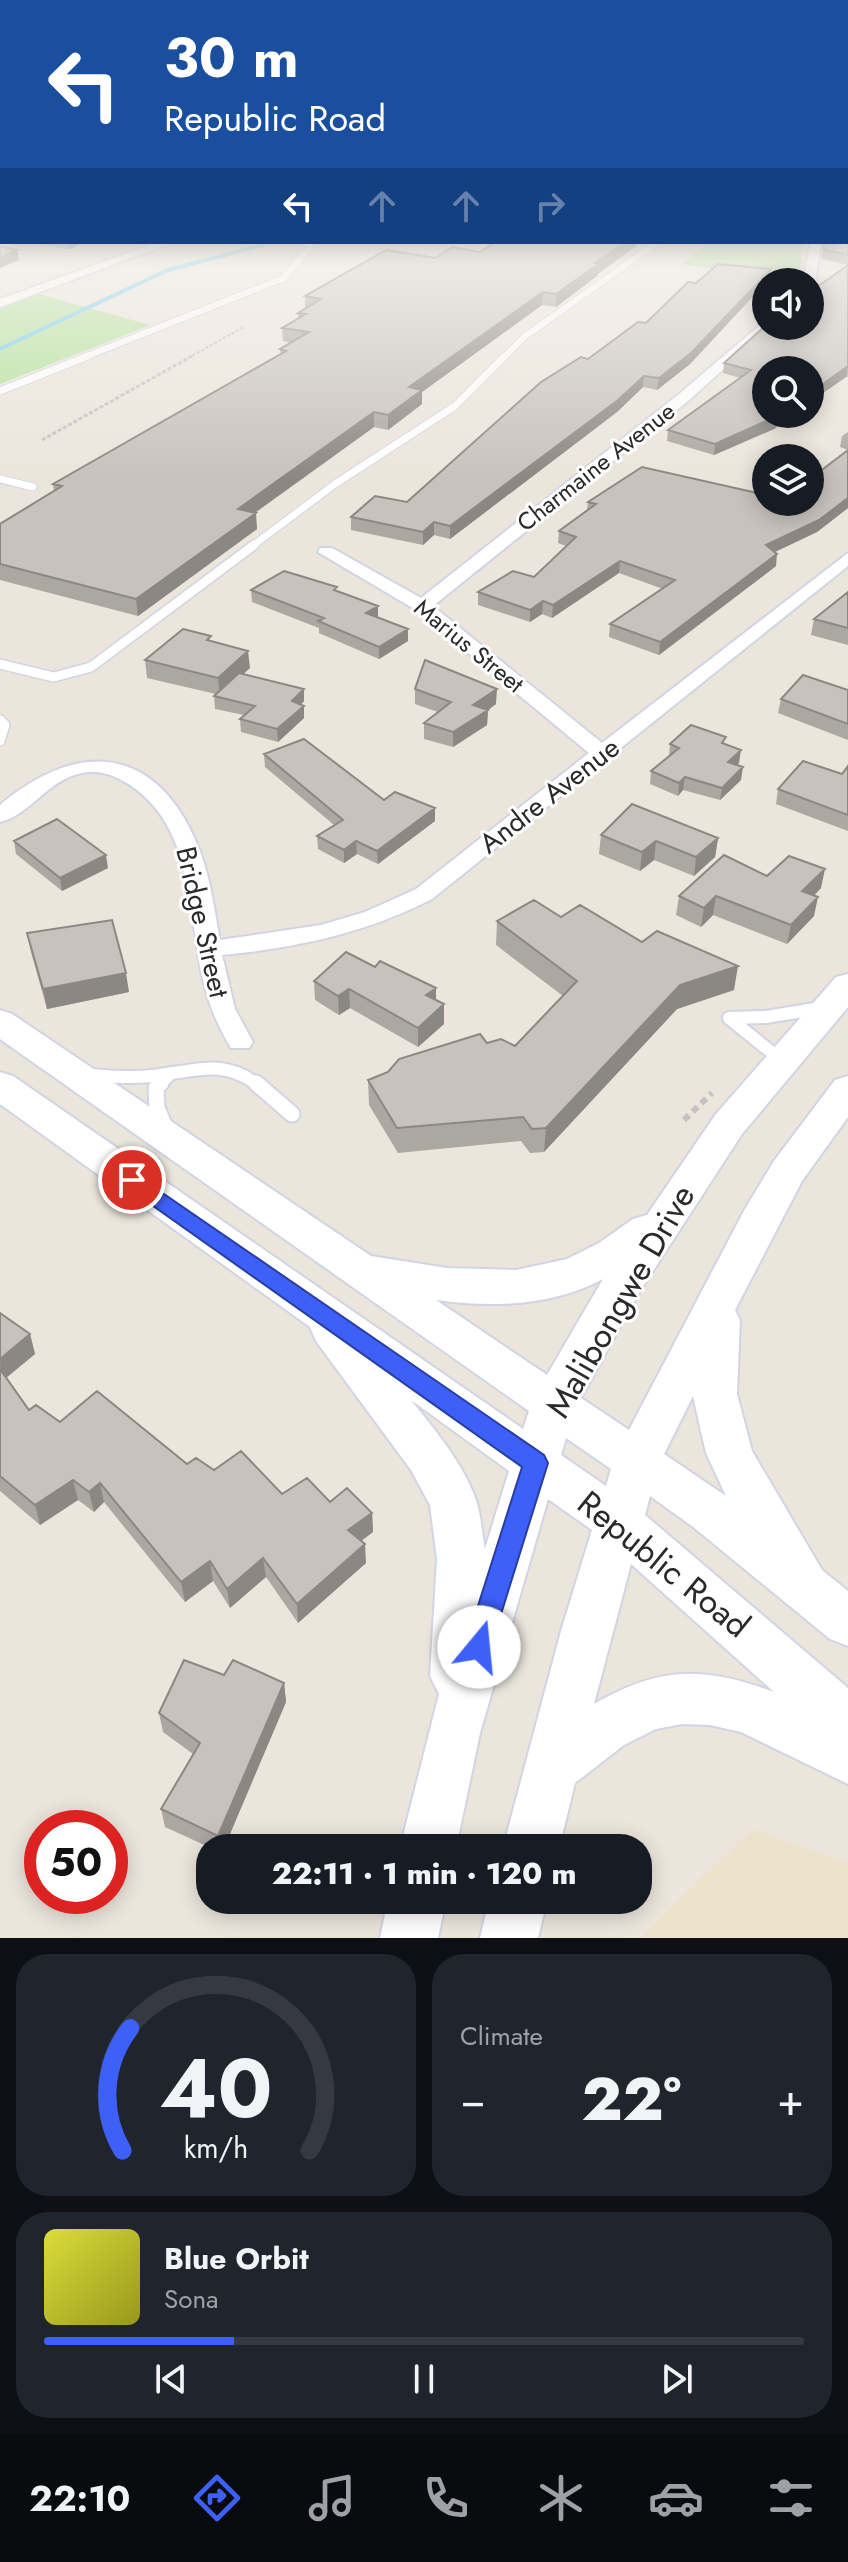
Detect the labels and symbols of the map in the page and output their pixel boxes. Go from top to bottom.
street label: Charmaine Avenue [509,394,682,540]
street label: Marius Street [407,590,532,701]
street label: Andre Avenue [470,727,628,863]
street label: Bridge Street [165,842,240,1002]
pin [98,1146,166,1214]
street label: Malibongwe Drive [534,1176,707,1427]
street label: Republic Road [567,1479,761,1649]
position arrow [437,1605,521,1689]
speed limit sign: 50 [24,1810,128,1914]

